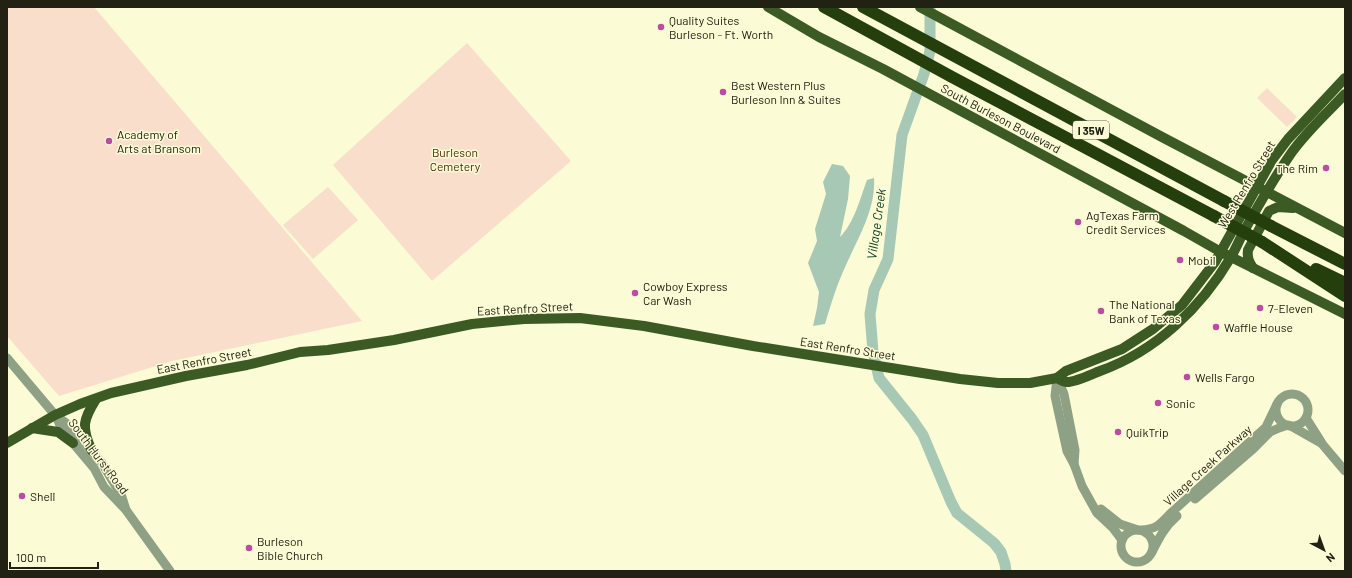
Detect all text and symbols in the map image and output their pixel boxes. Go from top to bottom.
place label: Quality Suites Burleson - Ft. Worth [669,13,773,41]
marker: Quality Suites Burleson - Ft. Worth [656,22,666,32]
place label: Best Western Plus Burleson Inn & Suites [731,78,841,106]
street label: South Burleson Boulevard [939,80,1063,156]
marker: Best Western Plus Burleson Inn & Suites [718,87,728,97]
road number: I 35W [1073,121,1109,139]
place label: Academy of Arts at Bransom [117,127,201,155]
marker: Academy of Arts at Bransom [104,136,114,146]
street label: West Renfro Street [1214,138,1278,230]
park label: Burleson Cemetery [430,145,481,173]
place label: The Rim [1276,161,1318,175]
marker: The Rim [1321,163,1331,173]
water label: Village Creek [863,187,889,260]
place label: AgTexas Farm Credit Services [1086,208,1166,236]
marker: AgTexas Farm Credit Services [1073,217,1083,227]
place label: Mobil [1188,253,1216,267]
marker: Mobil [1175,255,1185,265]
place label: Cowboy Express Car Wash [643,279,728,307]
marker: Cowboy Express Car Wash [630,288,640,298]
place label: The National Bank of Texas [1109,297,1181,325]
street label: East Renfro Street [477,298,573,318]
place label: 7-Eleven [1268,301,1313,315]
marker: 7-Eleven [1255,303,1265,313]
marker: The National Bank of Texas [1096,306,1106,316]
place label: Waffle House [1224,320,1293,334]
marker: Waffle House [1211,322,1221,332]
street label: East Renfro Street [799,334,897,362]
street label: East Renfro Street [155,344,253,376]
place label: Wells Fargo [1195,370,1255,384]
marker: Wells Fargo [1182,372,1192,382]
place label: Sonic [1166,396,1195,410]
marker: Sonic [1153,398,1163,408]
street label: South Hurst Road [66,415,132,497]
street label: Village Creek Parkway [1160,422,1254,508]
place label: QuikTrip [1126,425,1169,439]
marker: QuikTrip [1113,427,1123,437]
place label: Shell [30,489,55,503]
marker: Shell [17,491,27,501]
north arrow [1304,530,1344,570]
place label: Burleson Bible Church [257,534,323,562]
marker: Burleson Bible Church [244,543,254,553]
scale bar [10,544,98,570]
text: 100 m [16,550,46,564]
text: N [1324,551,1338,565]

